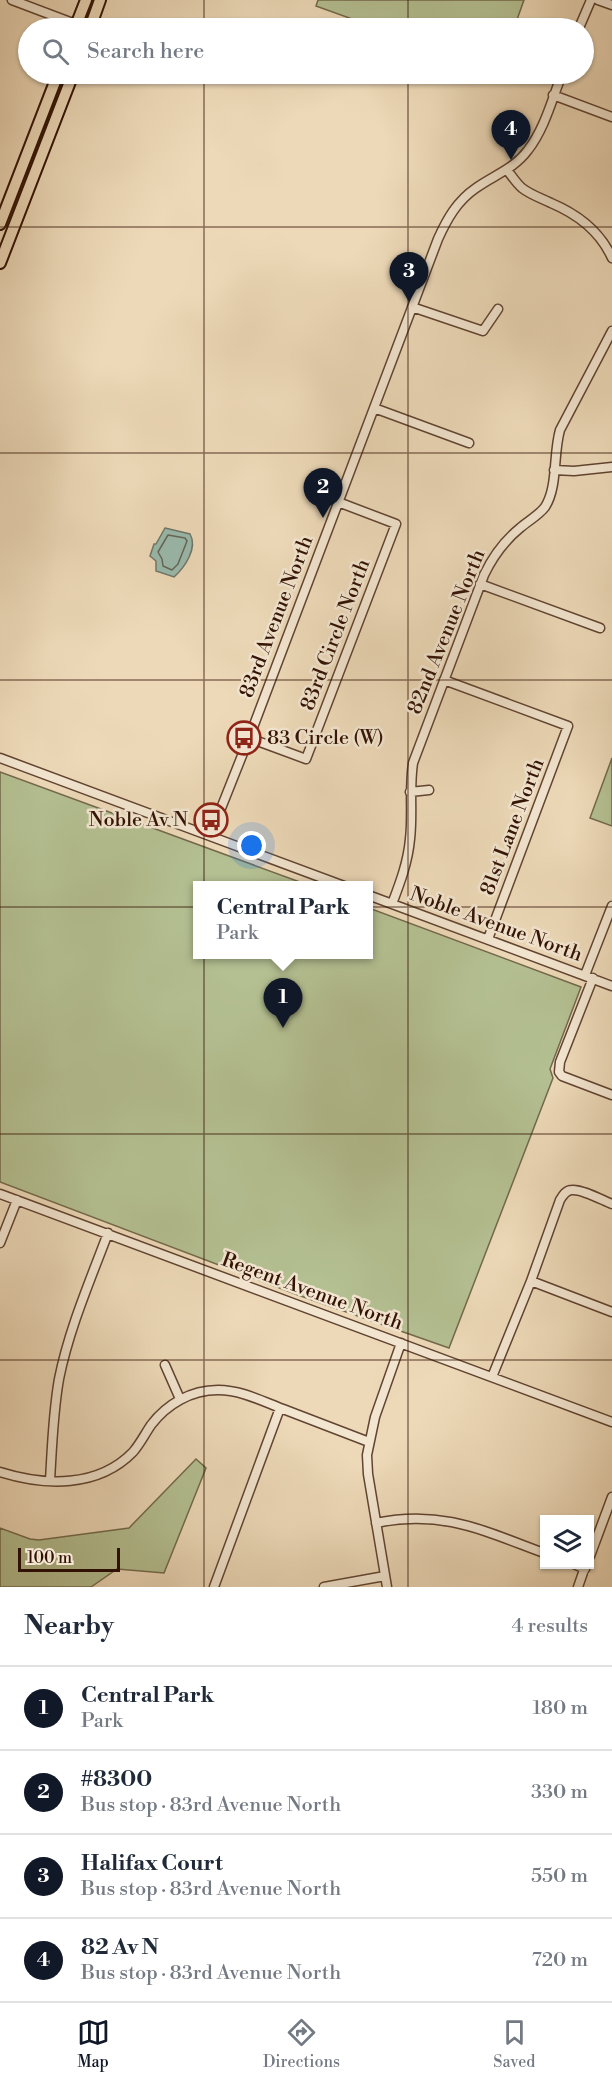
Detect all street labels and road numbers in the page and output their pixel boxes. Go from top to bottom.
street label: 83rd Avenue North [235,532,319,702]
street label: 82nd Avenue North [403,546,491,718]
street label: 83rd Circle North [296,556,376,714]
street label: 81st Lane North [475,755,551,899]
street label: Noble Avenue North [406,882,586,968]
street label: Regent Avenue North [218,1248,406,1337]

